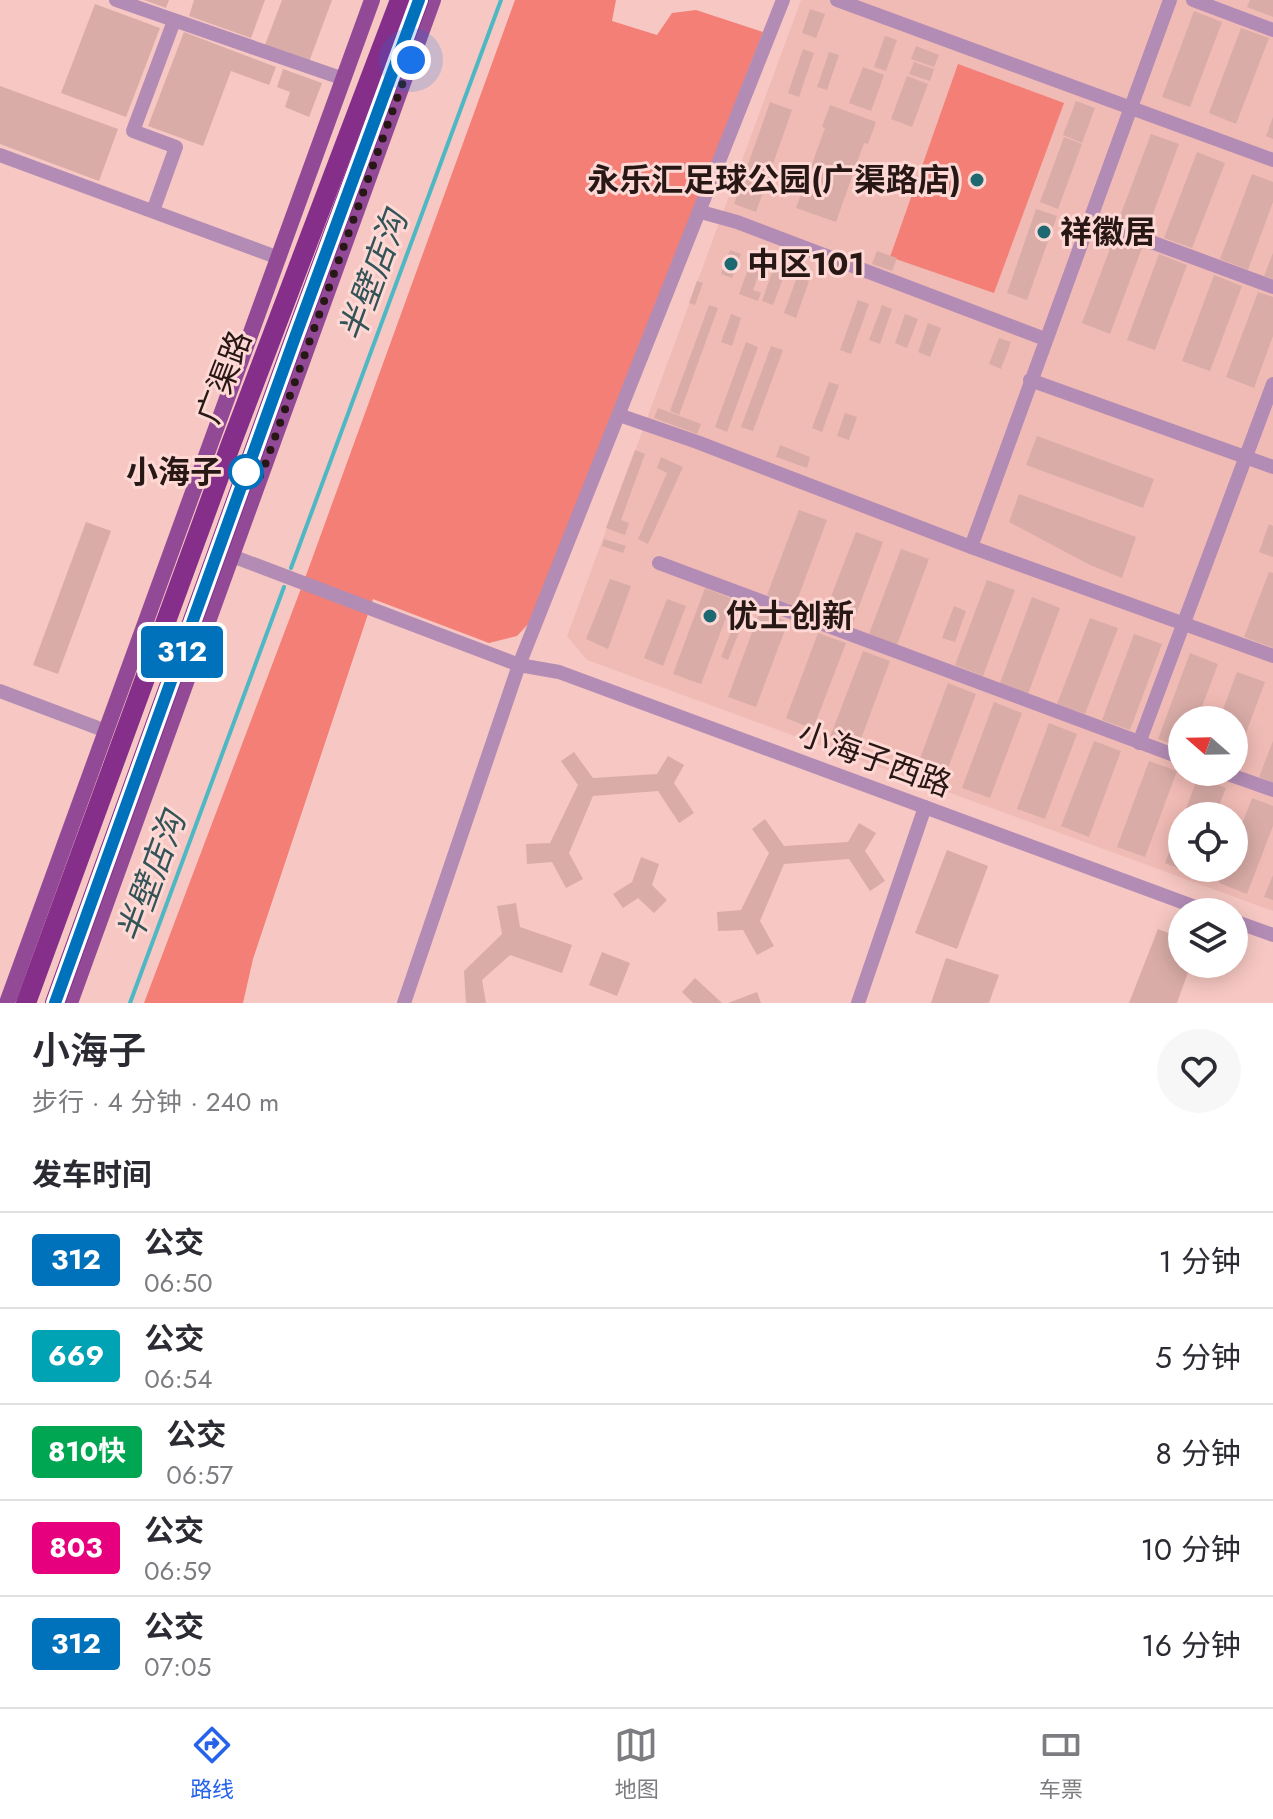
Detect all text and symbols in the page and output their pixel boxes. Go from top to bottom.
your location [391,40,431,80]
place label: 永乐汇足球公园(广渠路店) [587,157,961,203]
marker: 永乐汇足球公园(广渠路店) [968,171,986,189]
water label: 半壁店沟 [327,200,421,348]
place label: 祥徽居 [1060,209,1156,255]
marker: 祥徽居 [1035,223,1053,241]
place label: 中区101 [747,241,865,287]
marker: 中区101 [722,255,740,273]
street label: 广渠路 [185,324,263,430]
place label: 小海子 [126,449,222,495]
marker: 小海子 [229,455,263,489]
place label: 优士创新 [726,593,854,639]
marker: 优士创新 [701,607,719,625]
line badge: 312 [136,626,228,678]
text: 312 [157,631,207,672]
north arrow [1168,706,1248,786]
map controls [1168,706,1248,978]
street label: 小海子西路 [792,710,958,808]
water label: 半壁店沟 [105,801,199,949]
button: locate [1168,802,1248,882]
button: layers [1168,898,1248,978]
text: 小海子 [32,1023,146,1078]
button: heart [1157,1029,1241,1113]
text: 步行 · 4 分钟 · 240 m [32,1083,279,1121]
text: 发车时间 [32,1153,152,1196]
text: 公交 [144,1221,204,1264]
text: 312 [51,1239,101,1280]
text: 1 分钟 [1159,1240,1241,1283]
text: 06:50 [144,1264,213,1302]
text: 公交 [144,1317,204,1360]
text: 669 [48,1335,104,1376]
text: 5 分钟 [1155,1336,1241,1379]
text: 06:54 [144,1360,212,1398]
text: 公交 [166,1413,226,1456]
text: 810快 [48,1431,126,1472]
text: 8 分钟 [1156,1432,1241,1475]
text: 06:57 [166,1456,233,1494]
text: 公交 [144,1509,204,1552]
text: 803 [49,1527,103,1568]
text: 10 分钟 [1141,1528,1241,1571]
text: 06:59 [144,1552,212,1590]
text: 公交 [144,1605,204,1648]
text: 312 [51,1623,101,1664]
text: 16 分钟 [1141,1624,1241,1667]
text: 07:05 [144,1648,211,1686]
tab: 路线 [190,1723,234,1805]
tab: 地图 [614,1723,659,1805]
tab: 车票 [1039,1723,1083,1805]

